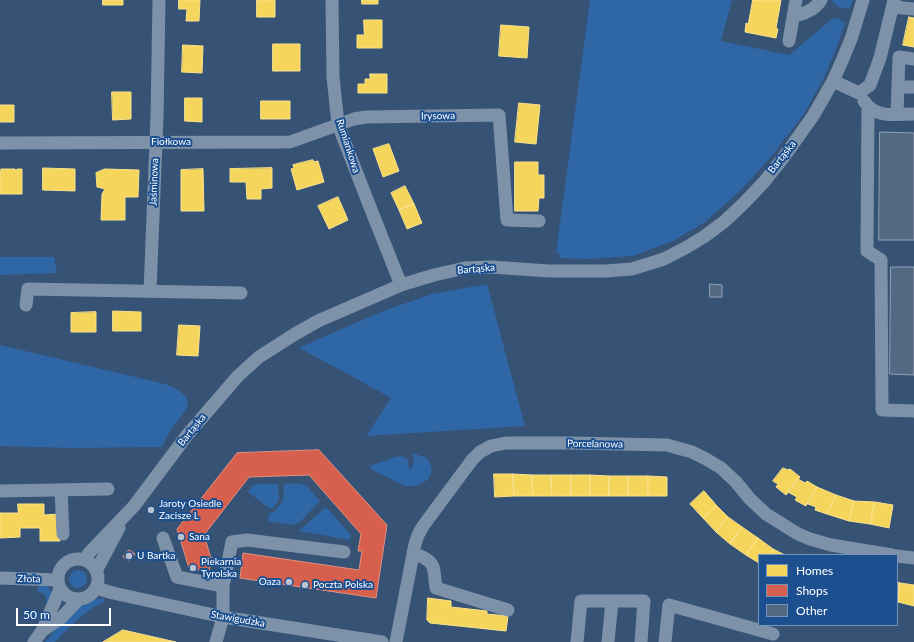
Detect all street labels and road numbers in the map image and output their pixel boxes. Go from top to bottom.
street label: Irysowa [421,110,455,122]
street label: Rumiankowa [334,118,362,174]
street label: Fiołkowa [151,136,191,148]
street label: Bartąska [766,138,798,176]
street label: Jaśminowa [147,158,161,206]
street label: Bartąska [457,261,495,277]
street label: Bartąska [175,411,209,449]
street label: Porcelanowa [567,438,623,450]
street label: Złota [17,573,41,585]
street label: Stawigudzka [210,608,266,630]

